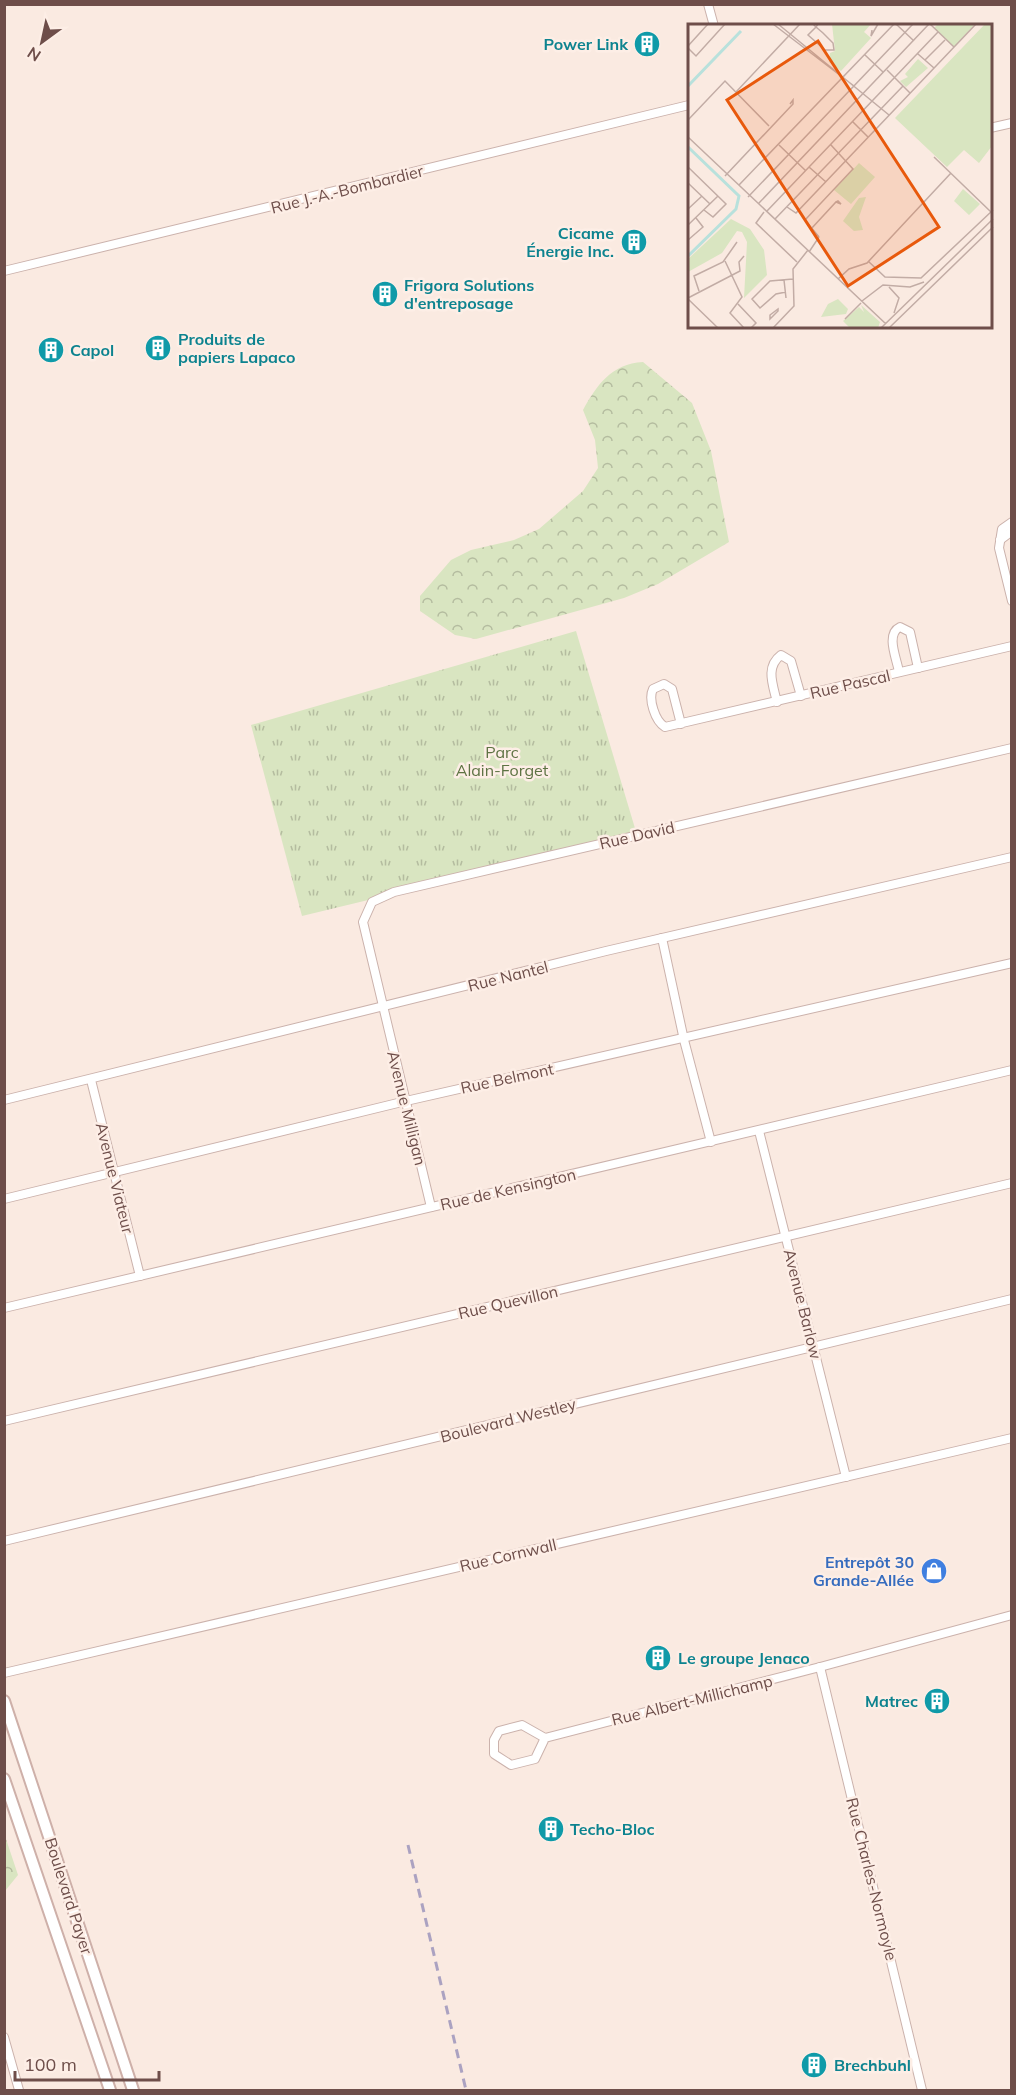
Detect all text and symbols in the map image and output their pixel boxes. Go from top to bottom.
north arrow [12,12,72,72]
inset map [688,24,992,328]
building icon: Power Link [632,29,662,59]
place label: Power Link [543,34,629,54]
text: N [23,43,44,66]
street label: Rue J.-A.-Bombardier [269,160,426,218]
place label: Cicame Énergie Inc. [526,223,614,261]
building icon: Cicame Énergie Inc. [619,227,649,257]
place label: Frigora Solutions d'entreposage [404,275,534,313]
building icon: Frigora Solutions d'entreposage [370,279,400,309]
place label: Produits de papiers Lapaco [178,329,295,367]
building icon: Produits de papiers Lapaco [143,333,173,363]
building icon: Capol [36,335,66,365]
place label: Capol [70,340,114,360]
street label: Rue Pascal [808,665,892,703]
park label: Parc Alain-Forget [456,742,549,780]
street label: Rue David [597,817,677,853]
street label: Rue Nantel [466,956,550,996]
street label: Avenue Milligan [383,1049,431,1167]
street label: Rue Belmont [459,1058,556,1098]
street label: Avenue Viateur [92,1120,139,1236]
street label: Rue de Kensington [438,1164,578,1214]
street label: Avenue Barlow [780,1247,826,1361]
street label: Rue Quevillon [456,1281,560,1323]
street label: Boulevard Westley [438,1393,578,1447]
street label: Rue Cornwall [458,1534,558,1576]
place label: Entrepôt 30 Grande-Allée [813,1552,914,1590]
shop icon: Entrepôt 30 Grande-Allée [919,1556,949,1586]
building icon: Le groupe Jenaco [643,1643,673,1673]
place label: Le groupe Jenaco [678,1648,810,1668]
street label: Rue Albert-Millichamp [609,1670,775,1730]
building icon: Matrec [922,1686,952,1716]
place label: Matrec [865,1691,918,1711]
street label: Rue Charles-Normoyle [842,1795,902,1963]
building icon: Techo-Bloc [536,1814,566,1844]
place label: Techo-Bloc [570,1819,655,1839]
street label: Boulevard Payer [41,1835,97,1957]
scale bar [15,2044,159,2082]
building icon: Brechbuhl [799,2050,829,2080]
text: 100 m [24,2053,77,2076]
place label: Brechbuhl [834,2055,911,2075]

